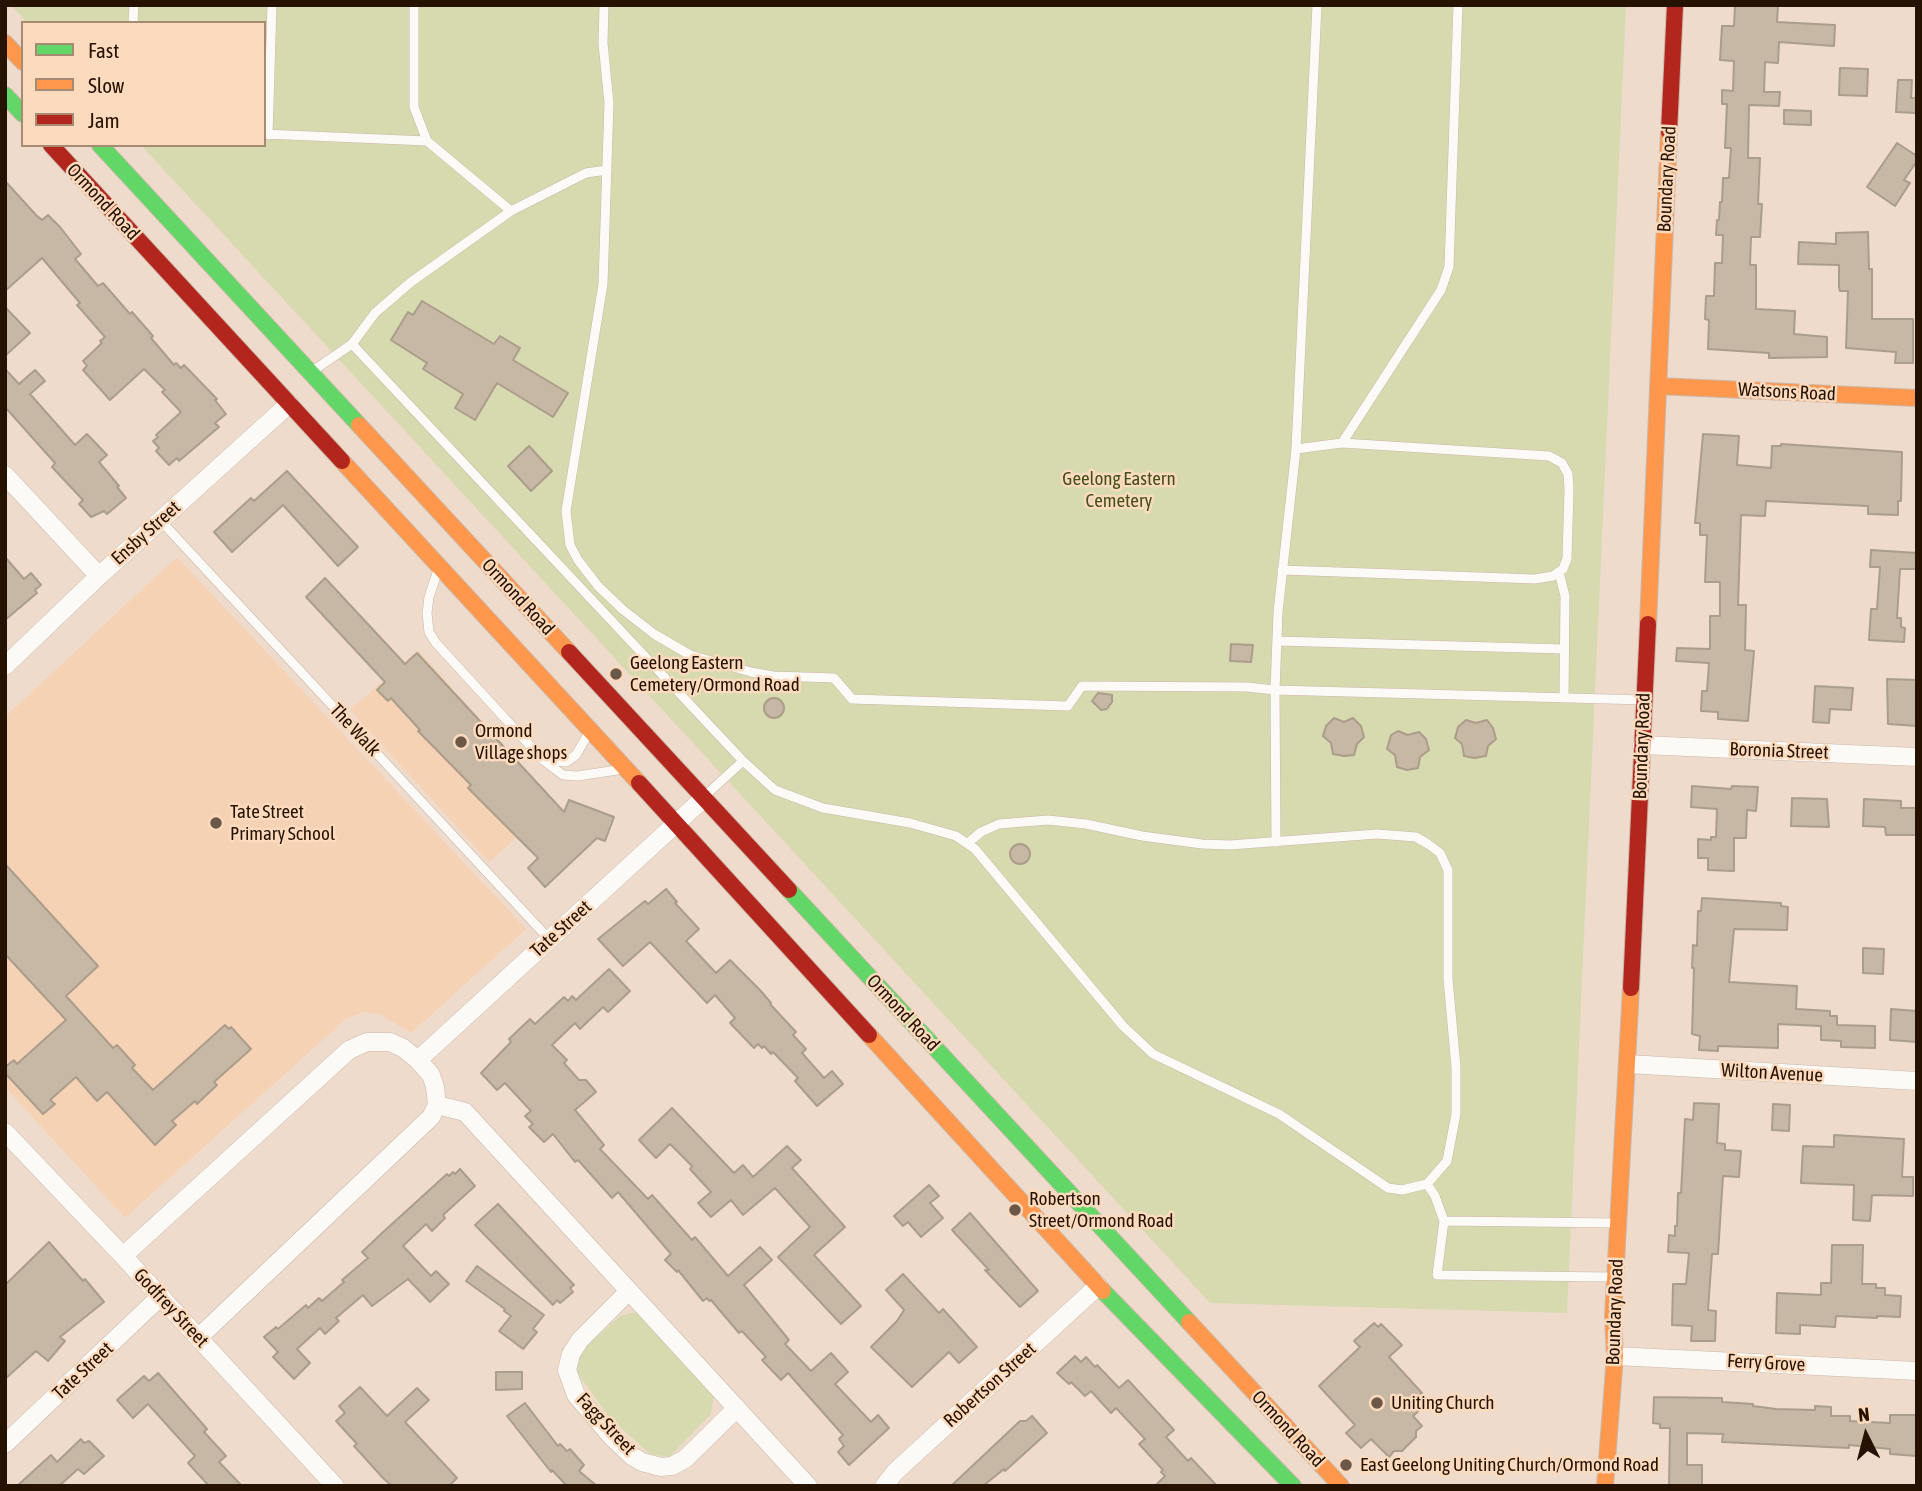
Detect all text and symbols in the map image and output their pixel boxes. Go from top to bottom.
legend [21,21,266,147]
text: Fast [88,38,119,62]
text: Slow [88,73,124,97]
text: Jam [88,108,120,132]
street label: Boundary Road [1653,125,1681,233]
street label: Ormond Road [62,159,144,245]
street label: Watsons Road [1737,378,1837,406]
park label: Geelong Eastern Cemetery [1062,468,1176,512]
street label: Ensby Street [107,496,185,570]
street label: Ormond Road [477,554,559,640]
place label: Geelong Eastern Cemetery/Ormond Road [630,652,800,696]
marker: Geelong Eastern Cemetery/Ormond Road [608,666,624,682]
street label: Boundary Road [1629,692,1655,800]
street label: The Walk [325,699,385,761]
place label: Ormond Village shops [475,720,567,764]
marker: Ormond Village shops [453,734,469,750]
street label: Boronia Street [1729,738,1829,764]
place label: Tate Street Primary School [230,801,335,845]
marker: Tate Street Primary School [208,815,224,831]
street label: Tate Street [526,896,596,962]
street label: Ormond Road [862,970,944,1056]
street label: Wilton Avenue [1721,1059,1823,1087]
place label: Robertson Street/Ormond Road [1029,1188,1174,1232]
marker: Robertson Street/Ormond Road [1007,1202,1023,1218]
street label: Boundary Road [1602,1258,1628,1366]
street label: Godfrey Street [129,1264,213,1352]
street label: Tate Street [48,1337,118,1405]
street label: Robertson Street [939,1338,1041,1432]
street label: Ferry Grove [1726,1350,1806,1376]
street label: Ormond Road [1247,1386,1329,1472]
street label: Fagg Street [572,1388,640,1460]
place label: Uniting Church [1391,1392,1494,1414]
marker: Uniting Church [1369,1395,1385,1411]
north arrow [1831,1400,1901,1470]
text: N [1857,1403,1871,1426]
place label: East Geelong Uniting Church/Ormond Road [1360,1454,1659,1476]
marker: East Geelong Uniting Church/Ormond Road [1338,1457,1354,1473]

